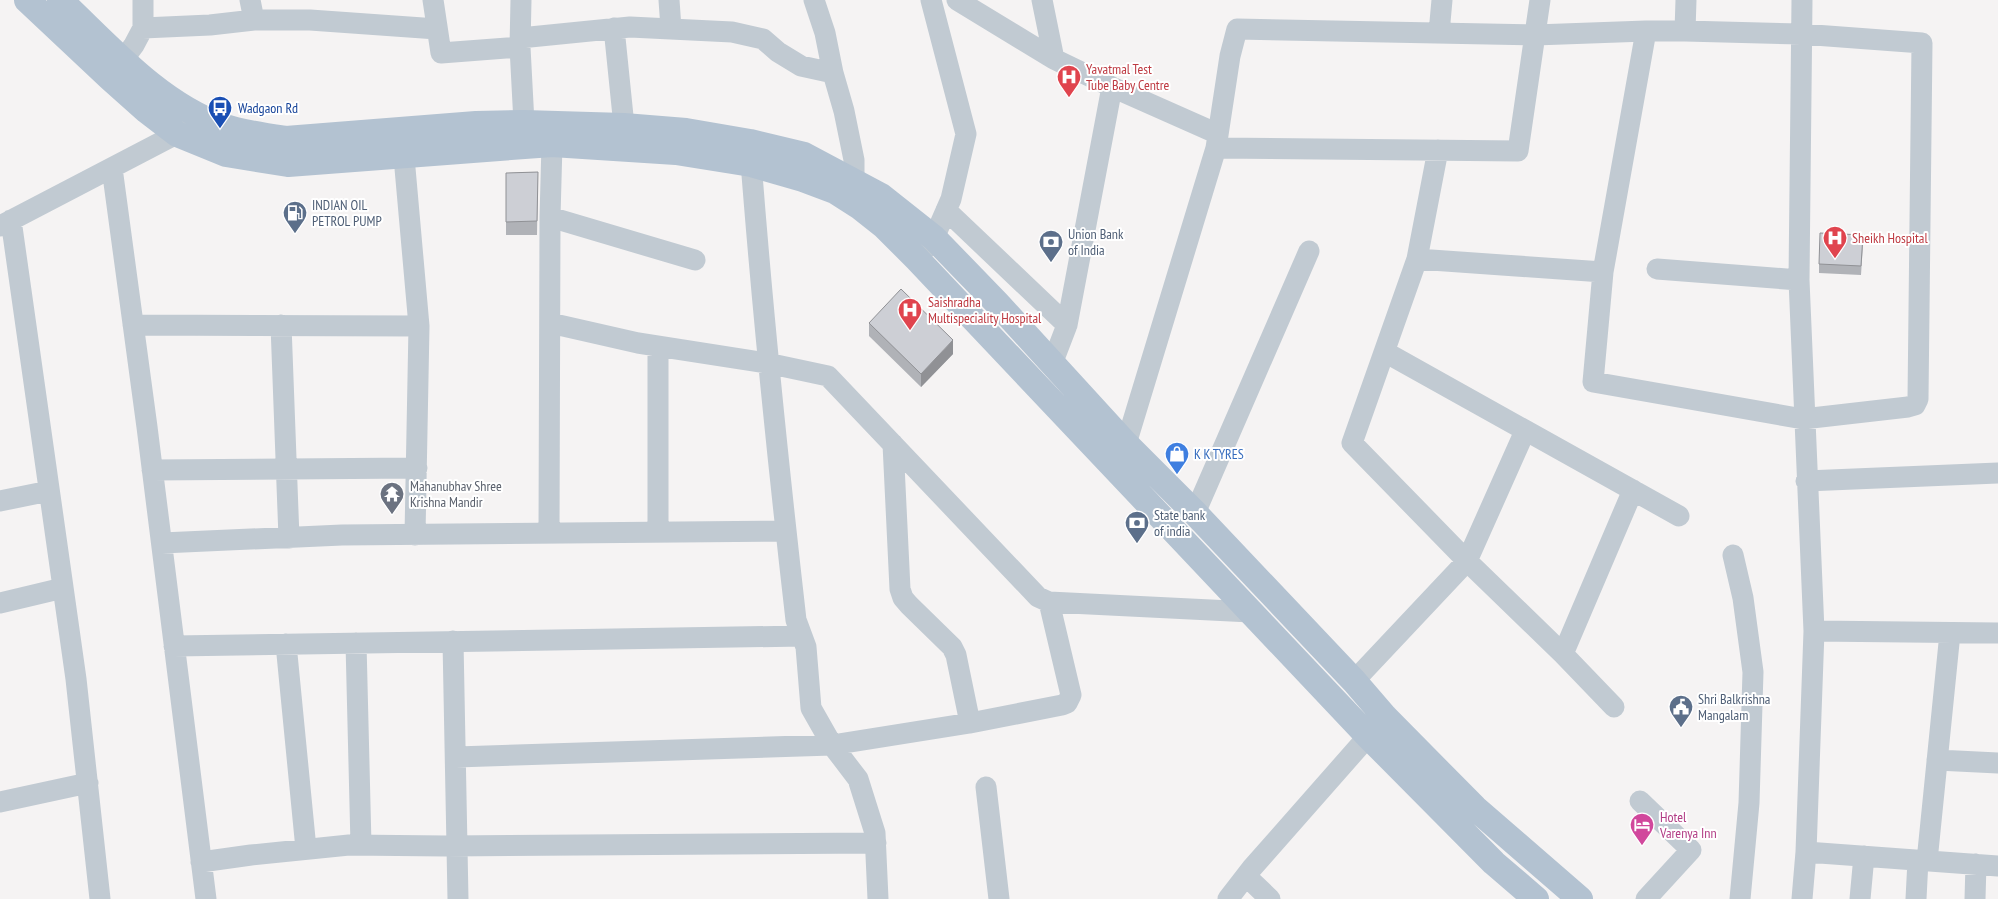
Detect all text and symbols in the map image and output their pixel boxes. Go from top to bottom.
place label: Yavatmal Test Tube Baby Centre [1086,60,1170,94]
hospital icon: Yavatmal Test Tube Baby Centre [1056,64,1082,98]
bus stop icon: Wadgaon Rd [207,95,233,129]
place label: Wadgaon Rd [238,99,298,117]
place label: INDIAN OIL PETROL PUMP [312,196,382,230]
fuel station icon: INDIAN OIL PETROL PUMP [282,200,308,234]
place label: Union Bank of India [1068,225,1124,259]
hospital icon: Sheikh Hospital [1822,225,1848,259]
bank icon: Union Bank of India [1038,229,1064,263]
place label: Sheikh Hospital [1852,229,1928,247]
place label: Saishradha Multispeciality Hospital [928,293,1042,327]
hospital icon: Saishradha Multispeciality Hospital [897,297,923,331]
shop icon: K K TYRES [1164,441,1190,475]
place label: K K TYRES [1194,445,1244,463]
place label: Mahanubhav Shree Krishna Mandir [410,477,502,511]
temple icon: Mahanubhav Shree Krishna Mandir [379,481,405,515]
place label: State bank of india [1154,506,1206,540]
bank icon: State bank of india [1124,510,1150,544]
place label: Shri Balkrishna Mangalam [1698,690,1770,724]
public building icon: Shri Balkrishna Mangalam [1668,694,1694,728]
place label: Hotel Varenya Inn [1659,808,1717,842]
hotel icon: Hotel Varenya Inn [1629,812,1655,846]

